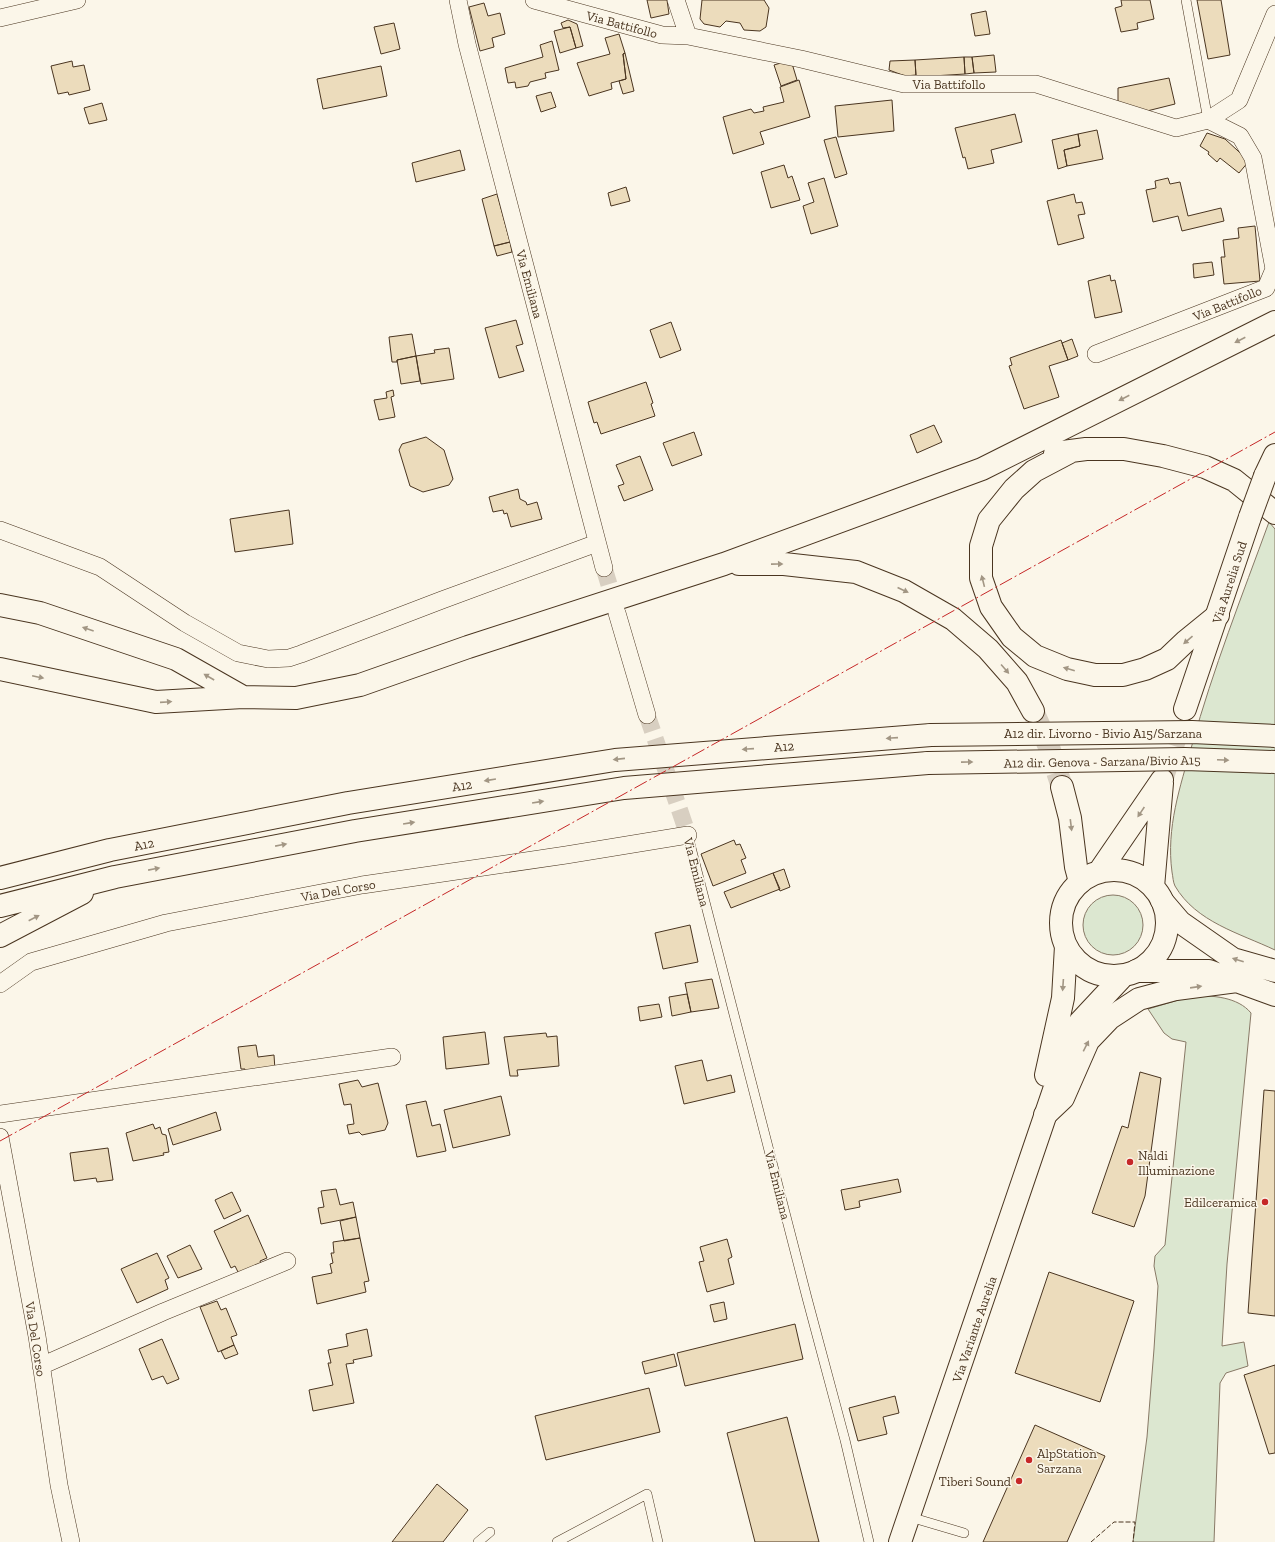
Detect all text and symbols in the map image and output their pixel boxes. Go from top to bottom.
street label: Via Battifollo [584,8,659,41]
street label: Via Battifollo [912,77,986,92]
street label: Via Emiliana [513,247,546,321]
street label: Via Battifollo [1190,283,1264,324]
one-way arrow [1234,337,1246,343]
one-way arrow [1118,395,1129,401]
street label: Via Aurelia Sud [1209,539,1250,626]
one-way arrow [771,561,784,567]
one-way arrow [980,575,986,587]
one-way arrow [897,587,909,594]
one-way arrow [82,626,94,632]
one-way arrow [1182,635,1193,644]
one-way arrow [1001,664,1010,674]
one-way arrow [1063,666,1075,672]
one-way arrow [203,674,215,681]
one-way arrow [32,675,44,681]
one-way arrow [159,698,172,705]
street label: A12 dir. Livorno - Bivio A15/Sarzana [1004,726,1203,741]
one-way arrow [886,734,898,741]
street label: A12 [773,738,795,755]
one-way arrow [742,746,754,753]
street label: A12 dir. Genova - Sarzana/Bivio A15 [1003,752,1201,771]
one-way arrow [613,756,625,763]
one-way arrow [1217,757,1229,764]
one-way arrow [961,759,974,765]
street label: A12 [451,776,473,794]
one-way arrow [484,777,496,783]
one-way arrow [532,799,544,805]
one-way arrow [1137,807,1145,818]
one-way arrow [1067,819,1074,831]
one-way arrow [403,820,415,826]
street label: A12 [133,835,156,854]
street label: Via Emiliana [680,835,713,909]
one-way arrow [275,842,287,848]
one-way arrow [147,866,160,872]
street label: Via Del Corso [299,876,377,905]
one-way arrow [29,915,40,921]
one-way arrow [1231,957,1243,963]
one-way arrow [1060,979,1067,991]
one-way arrow [1190,984,1202,990]
one-way arrow [1083,1040,1089,1052]
street label: Via Emiliana [761,1148,794,1222]
place label: Naldi Illuminazione [1138,1148,1215,1178]
marker: Naldi Illuminazione [1125,1157,1135,1167]
place label: Edilceramica [1184,1195,1258,1210]
marker: Edilceramica [1260,1197,1270,1207]
street label: Via Variante Aurelia [949,1273,1000,1385]
street label: Via Del Corso [22,1300,49,1378]
place label: AlpStation Sarzana [1037,1446,1097,1476]
marker: AlpStation Sarzana [1024,1455,1034,1465]
place label: Tiberi Sound [939,1474,1011,1489]
marker: Tiberi Sound [1014,1476,1024,1486]

